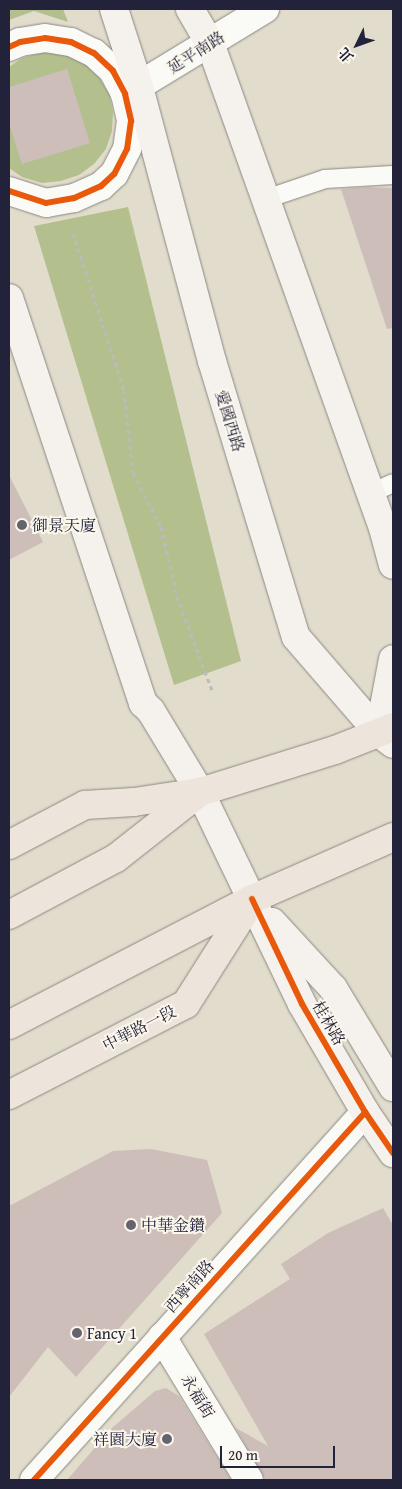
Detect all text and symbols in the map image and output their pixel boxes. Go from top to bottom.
north arrow [332,20,382,70]
street label: 延平南路 [164,27,228,77]
text: 北 [334,43,358,67]
street label: 愛國西路 [211,388,249,454]
place label: 御景天廈 [32,515,96,535]
marker: 御景天廈 [16,519,28,531]
street label: 桂林路 [309,997,349,1049]
street label: 中華路一段 [99,1001,179,1055]
place label: 中華金鑽 [141,1215,205,1235]
marker: 中華金鑽 [125,1219,137,1231]
street label: 西寧南路 [160,1256,218,1316]
place label: Fancy 1 [87,1323,137,1343]
marker: Fancy 1 [71,1327,83,1339]
street label: 永福街 [177,1370,219,1422]
place label: 祥園大廈 [93,1429,157,1449]
marker: 祥園大廈 [161,1433,173,1445]
scale bar [222,1436,337,1468]
text: 20 m [228,1444,258,1465]

